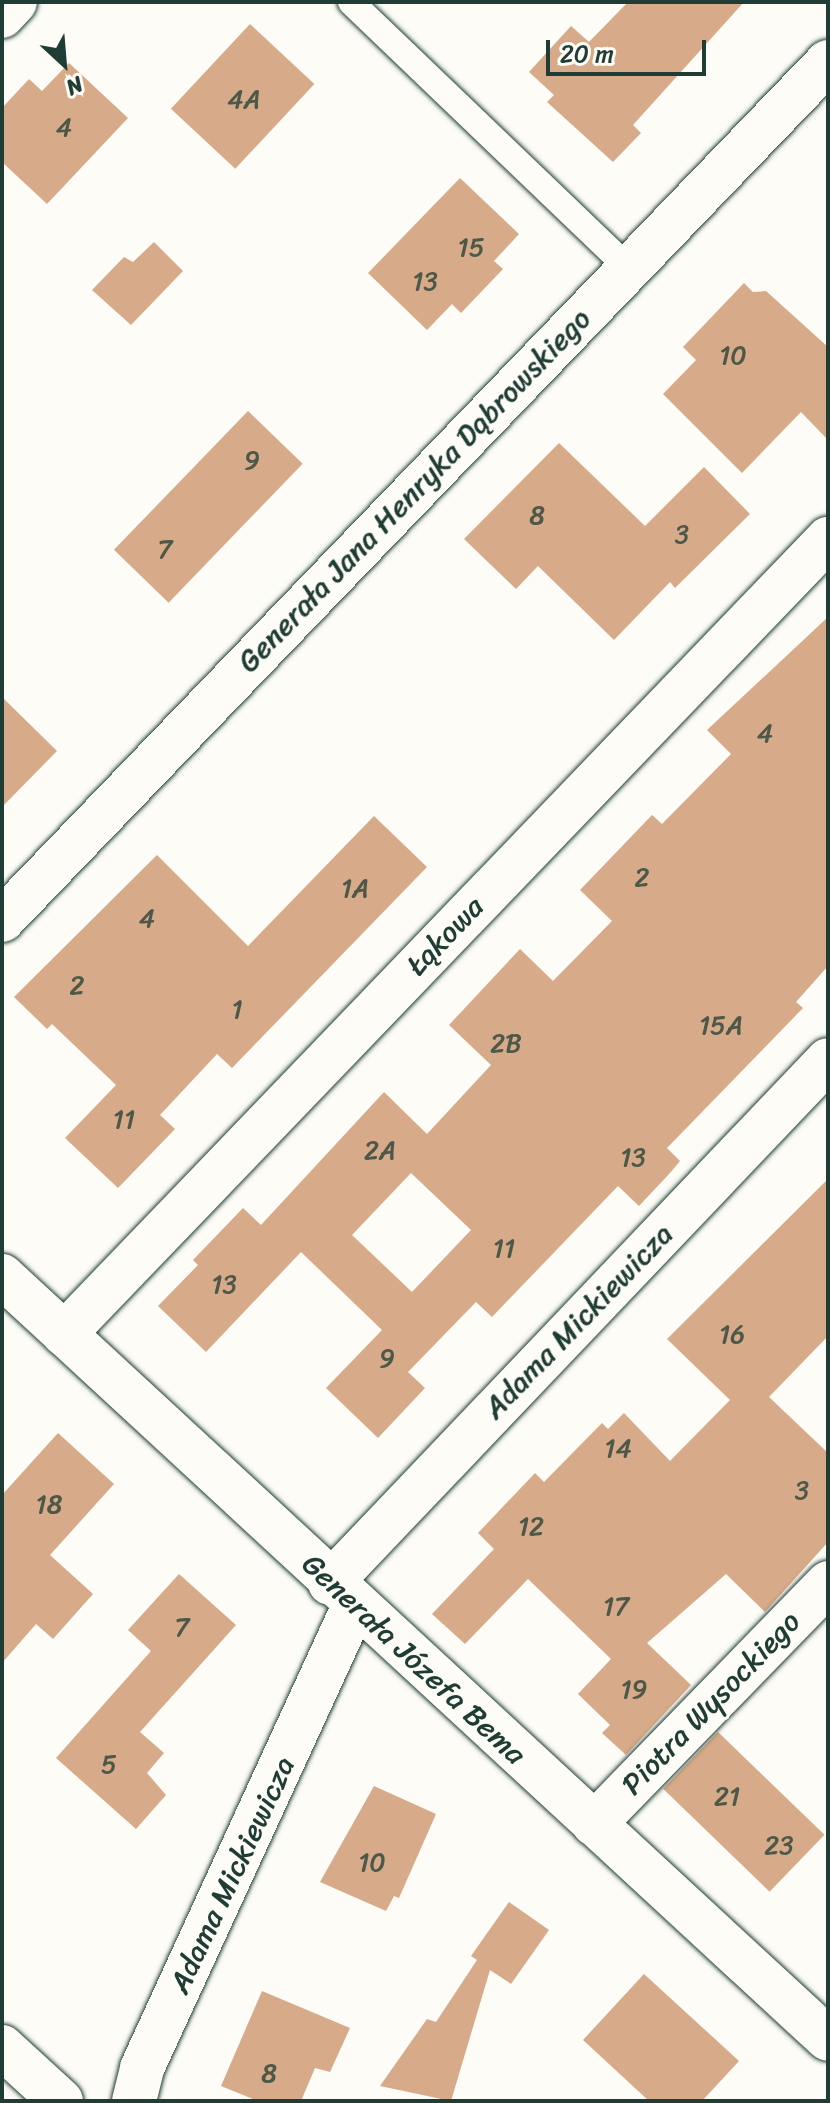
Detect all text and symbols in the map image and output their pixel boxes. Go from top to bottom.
north arrow [24,24,104,104]
scale bar [550,24,710,74]
text: 20 m [560,33,614,75]
text: N [59,65,90,107]
house number: 4A [227,84,261,116]
house number: 4 [56,112,72,144]
house number: 15 [457,232,485,264]
house number: 13 [412,266,438,298]
street label: Generała Jana Henryka Dąbrowskiego [230,300,598,680]
house number: 10 [719,340,747,372]
house number: 9 [244,445,260,477]
house number: 8 [529,500,545,532]
house number: 3 [675,519,689,551]
house number: 7 [158,534,172,566]
house number: 4 [757,718,773,750]
house number: 2 [634,862,650,894]
house number: 1A [341,873,369,905]
street label: Łąkowa [399,889,491,983]
house number: 4 [139,903,155,935]
house number: 2 [69,970,85,1002]
house number: 1 [231,994,243,1026]
house number: 15A [699,1010,743,1042]
house number: 2B [490,1028,522,1060]
house number: 11 [113,1104,135,1136]
house number: 2A [364,1135,396,1167]
house number: 13 [620,1142,646,1174]
street label: Adama Mickiewicza [476,1216,680,1426]
house number: 11 [493,1233,515,1265]
house number: 13 [211,1269,237,1301]
house number: 16 [719,1319,745,1351]
house number: 9 [379,1343,395,1375]
house number: 14 [604,1433,632,1465]
house number: 3 [795,1475,809,1507]
house number: 18 [36,1489,62,1521]
house number: 12 [518,1511,544,1543]
street label: Generała Józefa Bema [295,1546,533,1772]
house number: 17 [603,1591,629,1623]
street label: Piotra Wysockiego [614,1604,808,1802]
house number: 7 [175,1612,189,1644]
house number: 19 [620,1674,648,1706]
house number: 5 [101,1749,117,1781]
street label: Adama Mickiewicza [162,1751,302,1999]
house number: 21 [714,1781,740,1813]
house number: 23 [764,1830,794,1862]
house number: 10 [358,1847,386,1879]
house number: 8 [261,2058,277,2090]

